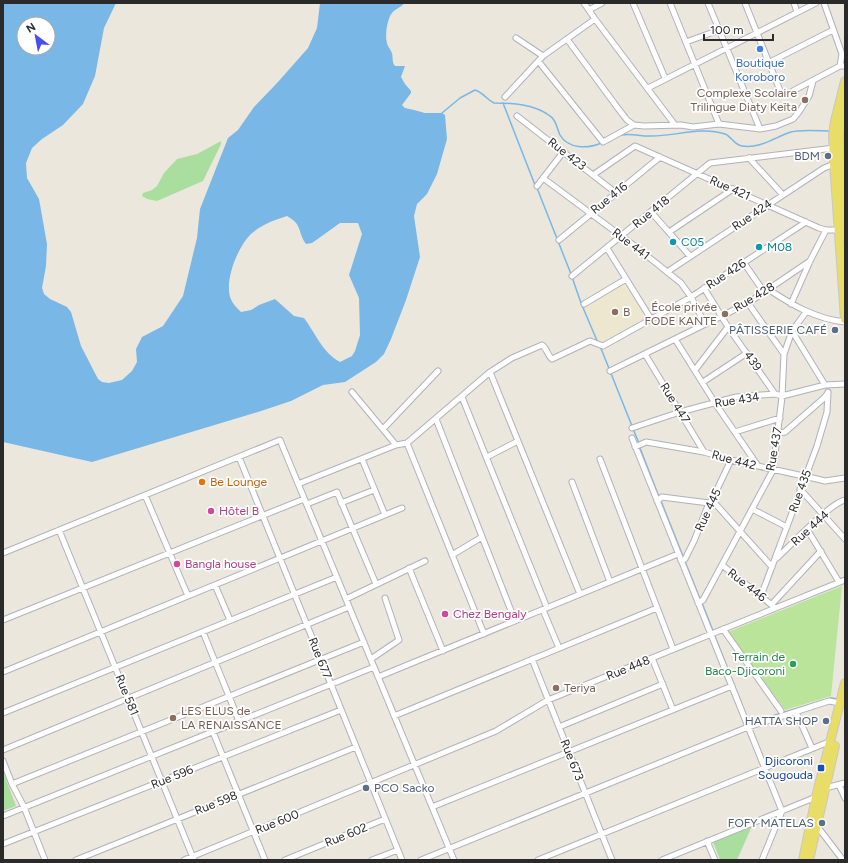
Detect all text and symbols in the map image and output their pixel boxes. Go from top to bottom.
north arrow [16,16,56,56]
scale bar [704,16,773,42]
text: N [24,20,38,36]
text: 100 m [710,23,744,37]
marker: Boutique Koroboro [755,44,765,54]
place label: Boutique Koroboro [735,56,785,84]
place label: Complexe Scolaire Trilingue Diaty Keïta [691,86,797,114]
marker: Complexe Scolaire Trilingue Diaty Keïta [800,95,810,105]
street label: Rue 423 [545,135,589,173]
place label: BDM [794,149,820,163]
marker: BDM [823,151,833,161]
street label: Rue 421 [708,173,752,203]
street label: Rue 416 [588,179,630,217]
street label: Rue 418 [630,193,672,231]
street label: Rue 424 [729,196,775,233]
street label: Rue 441 [609,225,653,263]
place label: C05 [681,235,704,249]
marker: C05 [668,237,678,247]
place label: M08 [767,240,792,254]
marker: M08 [754,242,764,252]
street label: Rue 426 [703,256,749,292]
street label: Rue 428 [731,279,777,315]
place label: École privée FODE KANTE [644,300,717,328]
place label: B [623,305,630,319]
marker: B [610,307,620,317]
marker: École privée FODE KANTE [720,309,730,319]
place label: PÂTISSERIE CAFÉ [729,323,827,337]
marker: PÂTISSERIE CAFÉ [830,325,840,335]
street label: 439 [741,348,765,374]
street label: Rue 447 [657,380,693,426]
street label: Rue 434 [714,389,761,410]
street label: Rue 437 [763,426,785,472]
street label: Rue 442 [710,447,758,473]
street label: Rue 435 [786,468,814,514]
place label: Be Lounge [210,475,267,489]
marker: Be Lounge [197,477,207,487]
street label: Rue 445 [692,486,724,534]
place label: Hôtel B [219,504,259,518]
marker: Hôtel B [206,506,216,516]
street label: Rue 444 [788,507,832,549]
place label: Bangla house [185,557,257,571]
marker: Bangla house [172,559,182,569]
street label: Rue 446 [725,566,769,605]
place label: Chez Bengaly [453,607,527,621]
marker: Chez Bengaly [440,609,450,619]
street label: Rue 677 [305,635,335,681]
place label: Terrain de Baco-Djicoroni [705,650,785,678]
street label: Rue 448 [604,653,652,683]
marker: Terrain de Baco-Djicoroni [788,659,798,669]
street label: Rue 581 [112,672,142,718]
place label: Teriya [564,681,596,695]
marker: Teriya [551,683,561,693]
place label: LES ELUS de LA RENAISSANCE [181,704,282,732]
marker: LES ELUS de LA RENAISSANCE [168,713,178,723]
place label: HATTA SHOP [745,714,818,728]
marker: HATTA SHOP [821,716,831,726]
street label: Rue 673 [557,737,587,783]
place label: Djicoroni Sougouda [758,754,813,782]
street label: Rue 596 [149,762,195,792]
marker: Djicoroni Sougouda [816,763,826,773]
place label: PCO Sacko [374,781,435,795]
marker: PCO Sacko [361,783,371,793]
street label: Rue 598 [193,788,239,818]
street label: Rue 600 [253,807,301,837]
place label: FOFY MATELAS [728,816,814,830]
marker: FOFY MATELAS [817,818,827,828]
street label: Rue 602 [323,820,369,850]

